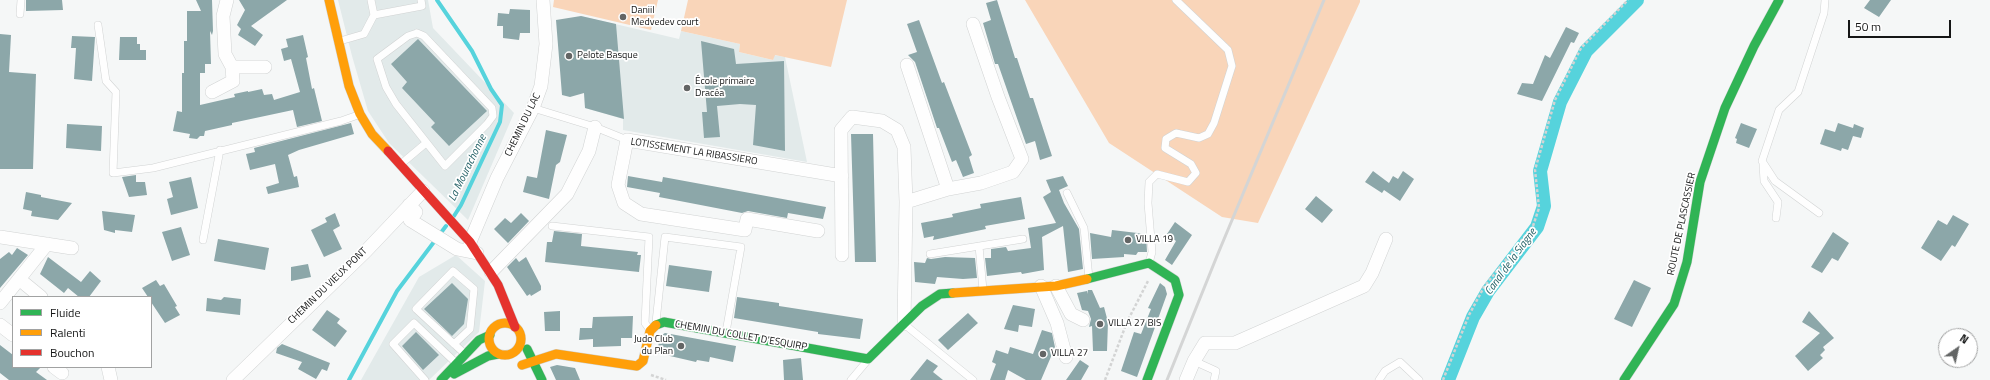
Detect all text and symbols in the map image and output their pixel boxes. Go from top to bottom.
place label: Daniil Medvedev court [631,5,699,28]
marker: Daniil Medvedev court [618,12,628,22]
scale bar [1850,12,1953,38]
text: 50 m [1855,17,1881,36]
place label: Pelote Basque [577,50,638,62]
marker: Pelote Basque [564,51,574,61]
place label: École primaire Dracéa [695,76,754,100]
marker: École primaire Dracéa [682,83,692,93]
street label: CHEMIN DU LAC [503,91,543,159]
water label: La Mourachonne [446,133,490,203]
street label: LOTISSEMENT LA RIBASSIERO [630,136,758,168]
street label: ROUTE DE PLASCASSIER [1665,172,1699,276]
water label: Canal de la Siagne [1482,226,1540,298]
place label: VILLA 19 [1136,234,1173,246]
marker: VILLA 19 [1123,235,1133,245]
street label: CHEMIN DU VIEUX PONT [286,245,370,327]
legend [12,296,152,368]
text: Fluide [50,303,81,322]
street label: CHEMIN DU COLLET D'ESQUIRP [674,318,808,354]
place label: VILLA 27 BIS [1108,318,1161,330]
marker: VILLA 27 BIS [1095,319,1105,329]
text: Ralenti [50,323,85,342]
north arrow [1938,328,1978,368]
text: N [1957,330,1972,348]
place label: Judo Club du Plan [634,334,673,358]
marker: Judo Club du Plan [676,341,686,351]
text: Bouchon [50,343,95,362]
place label: VILLA 27 [1051,348,1088,360]
marker: VILLA 27 [1038,349,1048,359]

